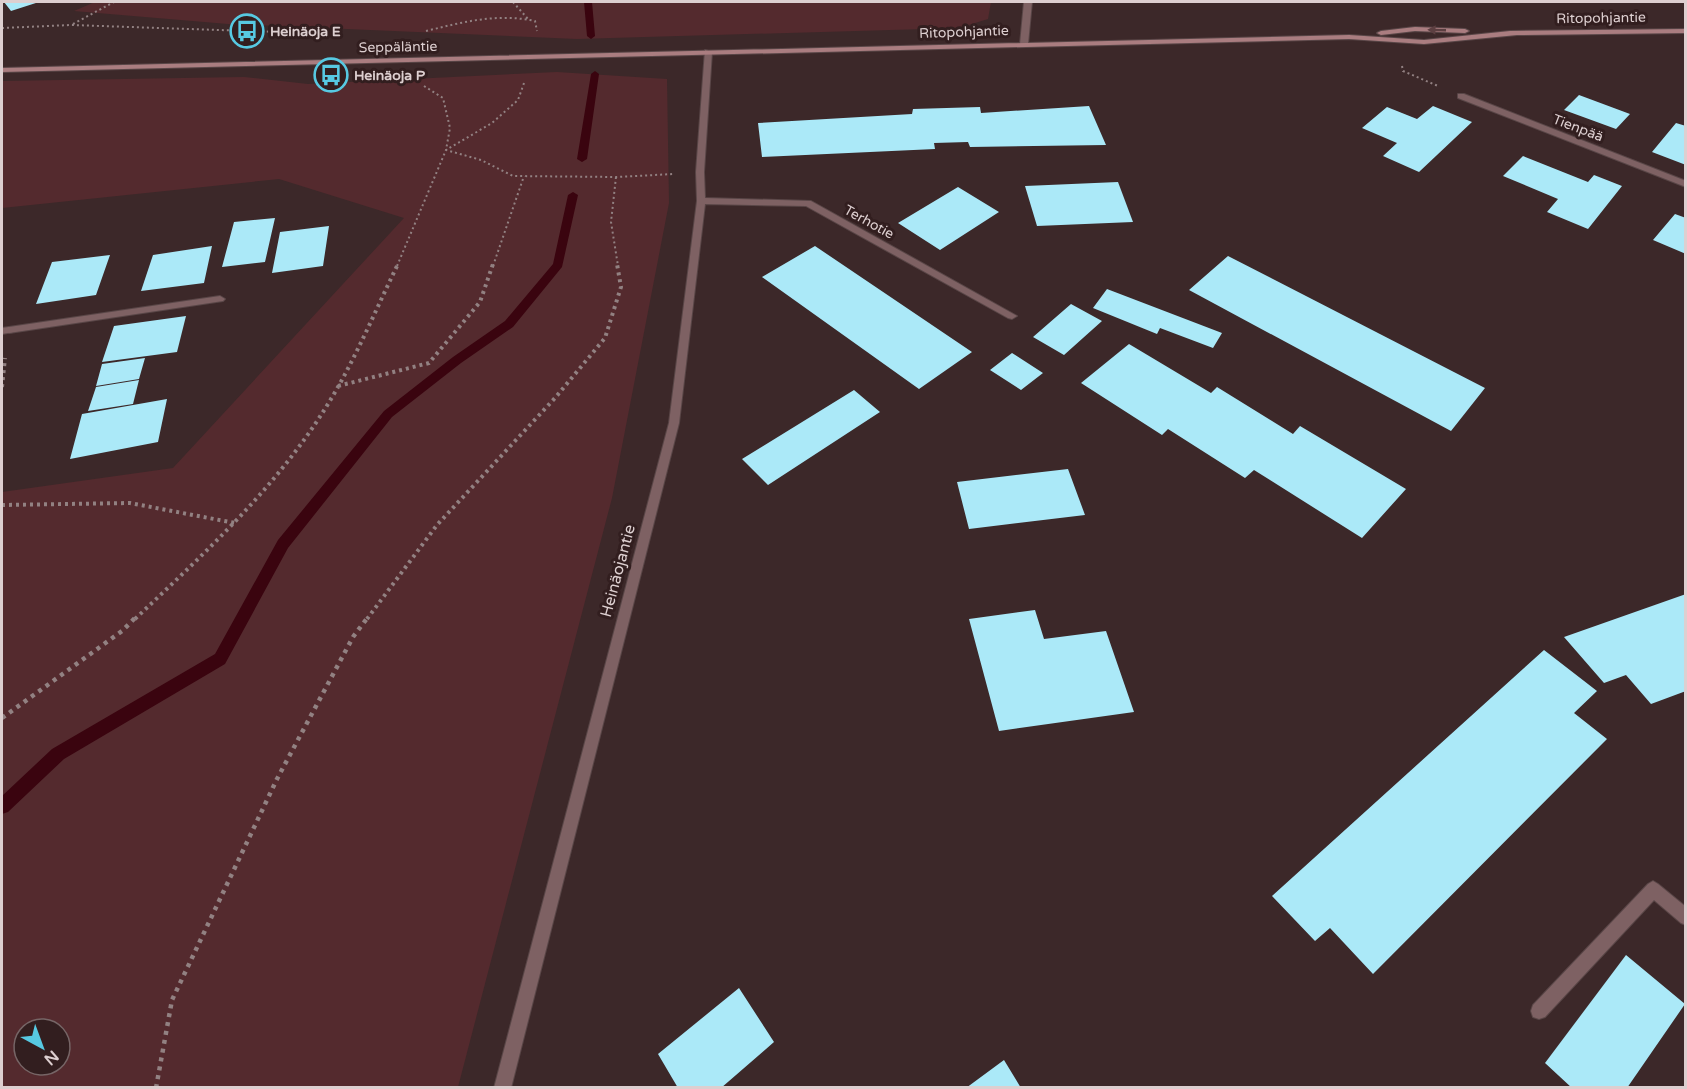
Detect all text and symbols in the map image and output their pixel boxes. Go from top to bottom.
street label: Ritopohjantie [1556,9,1646,27]
bus stop icon: Heinäoja E [229,13,265,49]
street label: Ritopohjantie [919,22,1009,42]
place label: Heinäoja E [270,23,341,40]
one-way arrow [1428,26,1447,35]
street label: Seppäläntie [359,38,437,56]
bus stop icon: Heinäoja P [313,57,349,93]
place label: Heinäoja P [354,67,426,84]
street label: Tienpää [1550,111,1606,145]
street label: Terhotie [841,201,897,243]
street label: Heinäojantie [596,522,640,620]
north arrow [12,1017,72,1077]
text: N [40,1046,63,1069]

